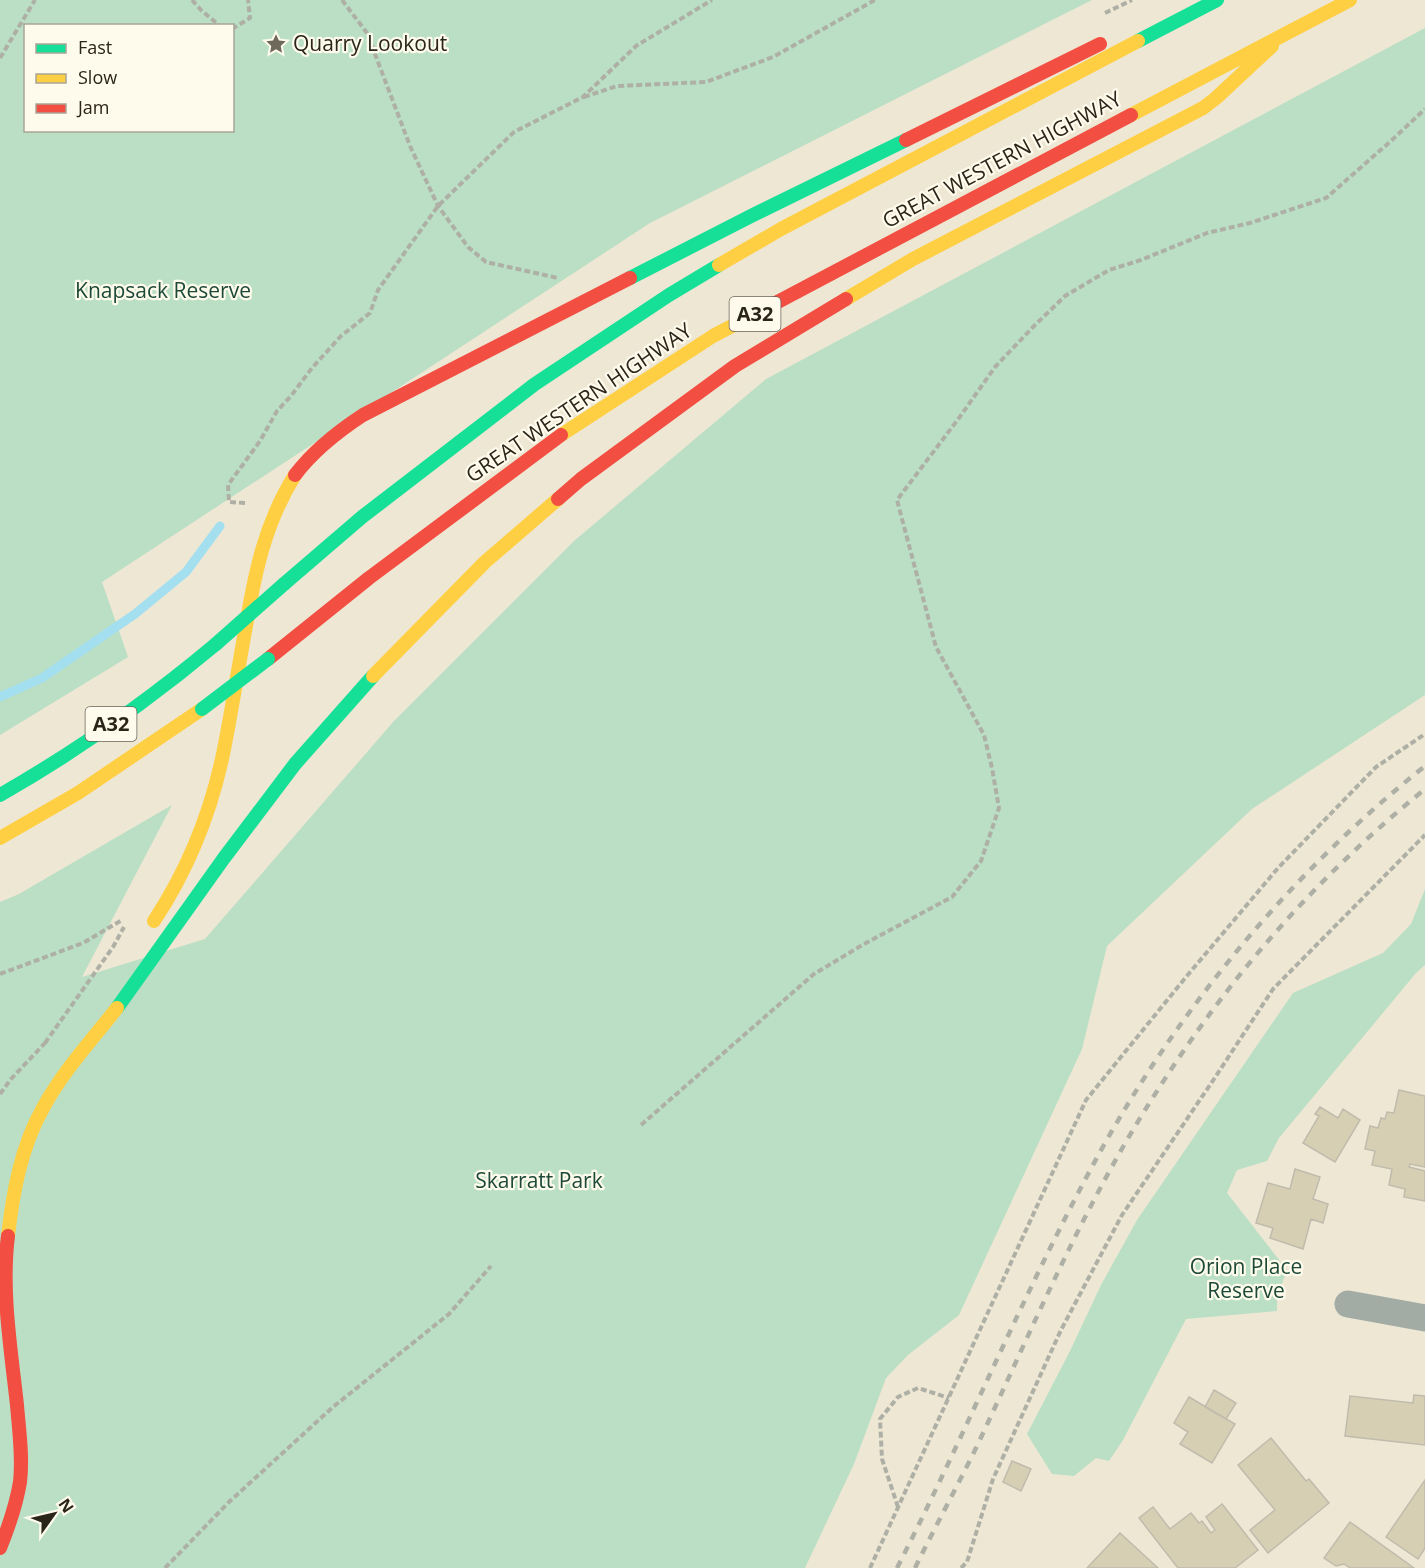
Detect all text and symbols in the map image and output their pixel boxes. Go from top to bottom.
legend [24,24,234,132]
place label: Quarry Lookout [293,29,447,57]
place icon: Quarry Lookout [264,32,288,56]
text: Fast [78,35,112,59]
text: Slow [78,65,117,89]
street label: GREAT WESTERN HIGHWAY [877,84,1126,234]
text: Jam [76,95,110,119]
park label: Knapsack Reserve [75,276,251,304]
road number: A32 [730,297,780,331]
street label: GREAT WESTERN HIGHWAY [460,316,697,488]
road number: A32 [86,707,136,741]
park label: Skarratt Park [475,1166,603,1194]
park label: Orion Place Reserve [1190,1252,1302,1304]
north arrow [24,1484,84,1544]
text: N [54,1494,79,1517]

